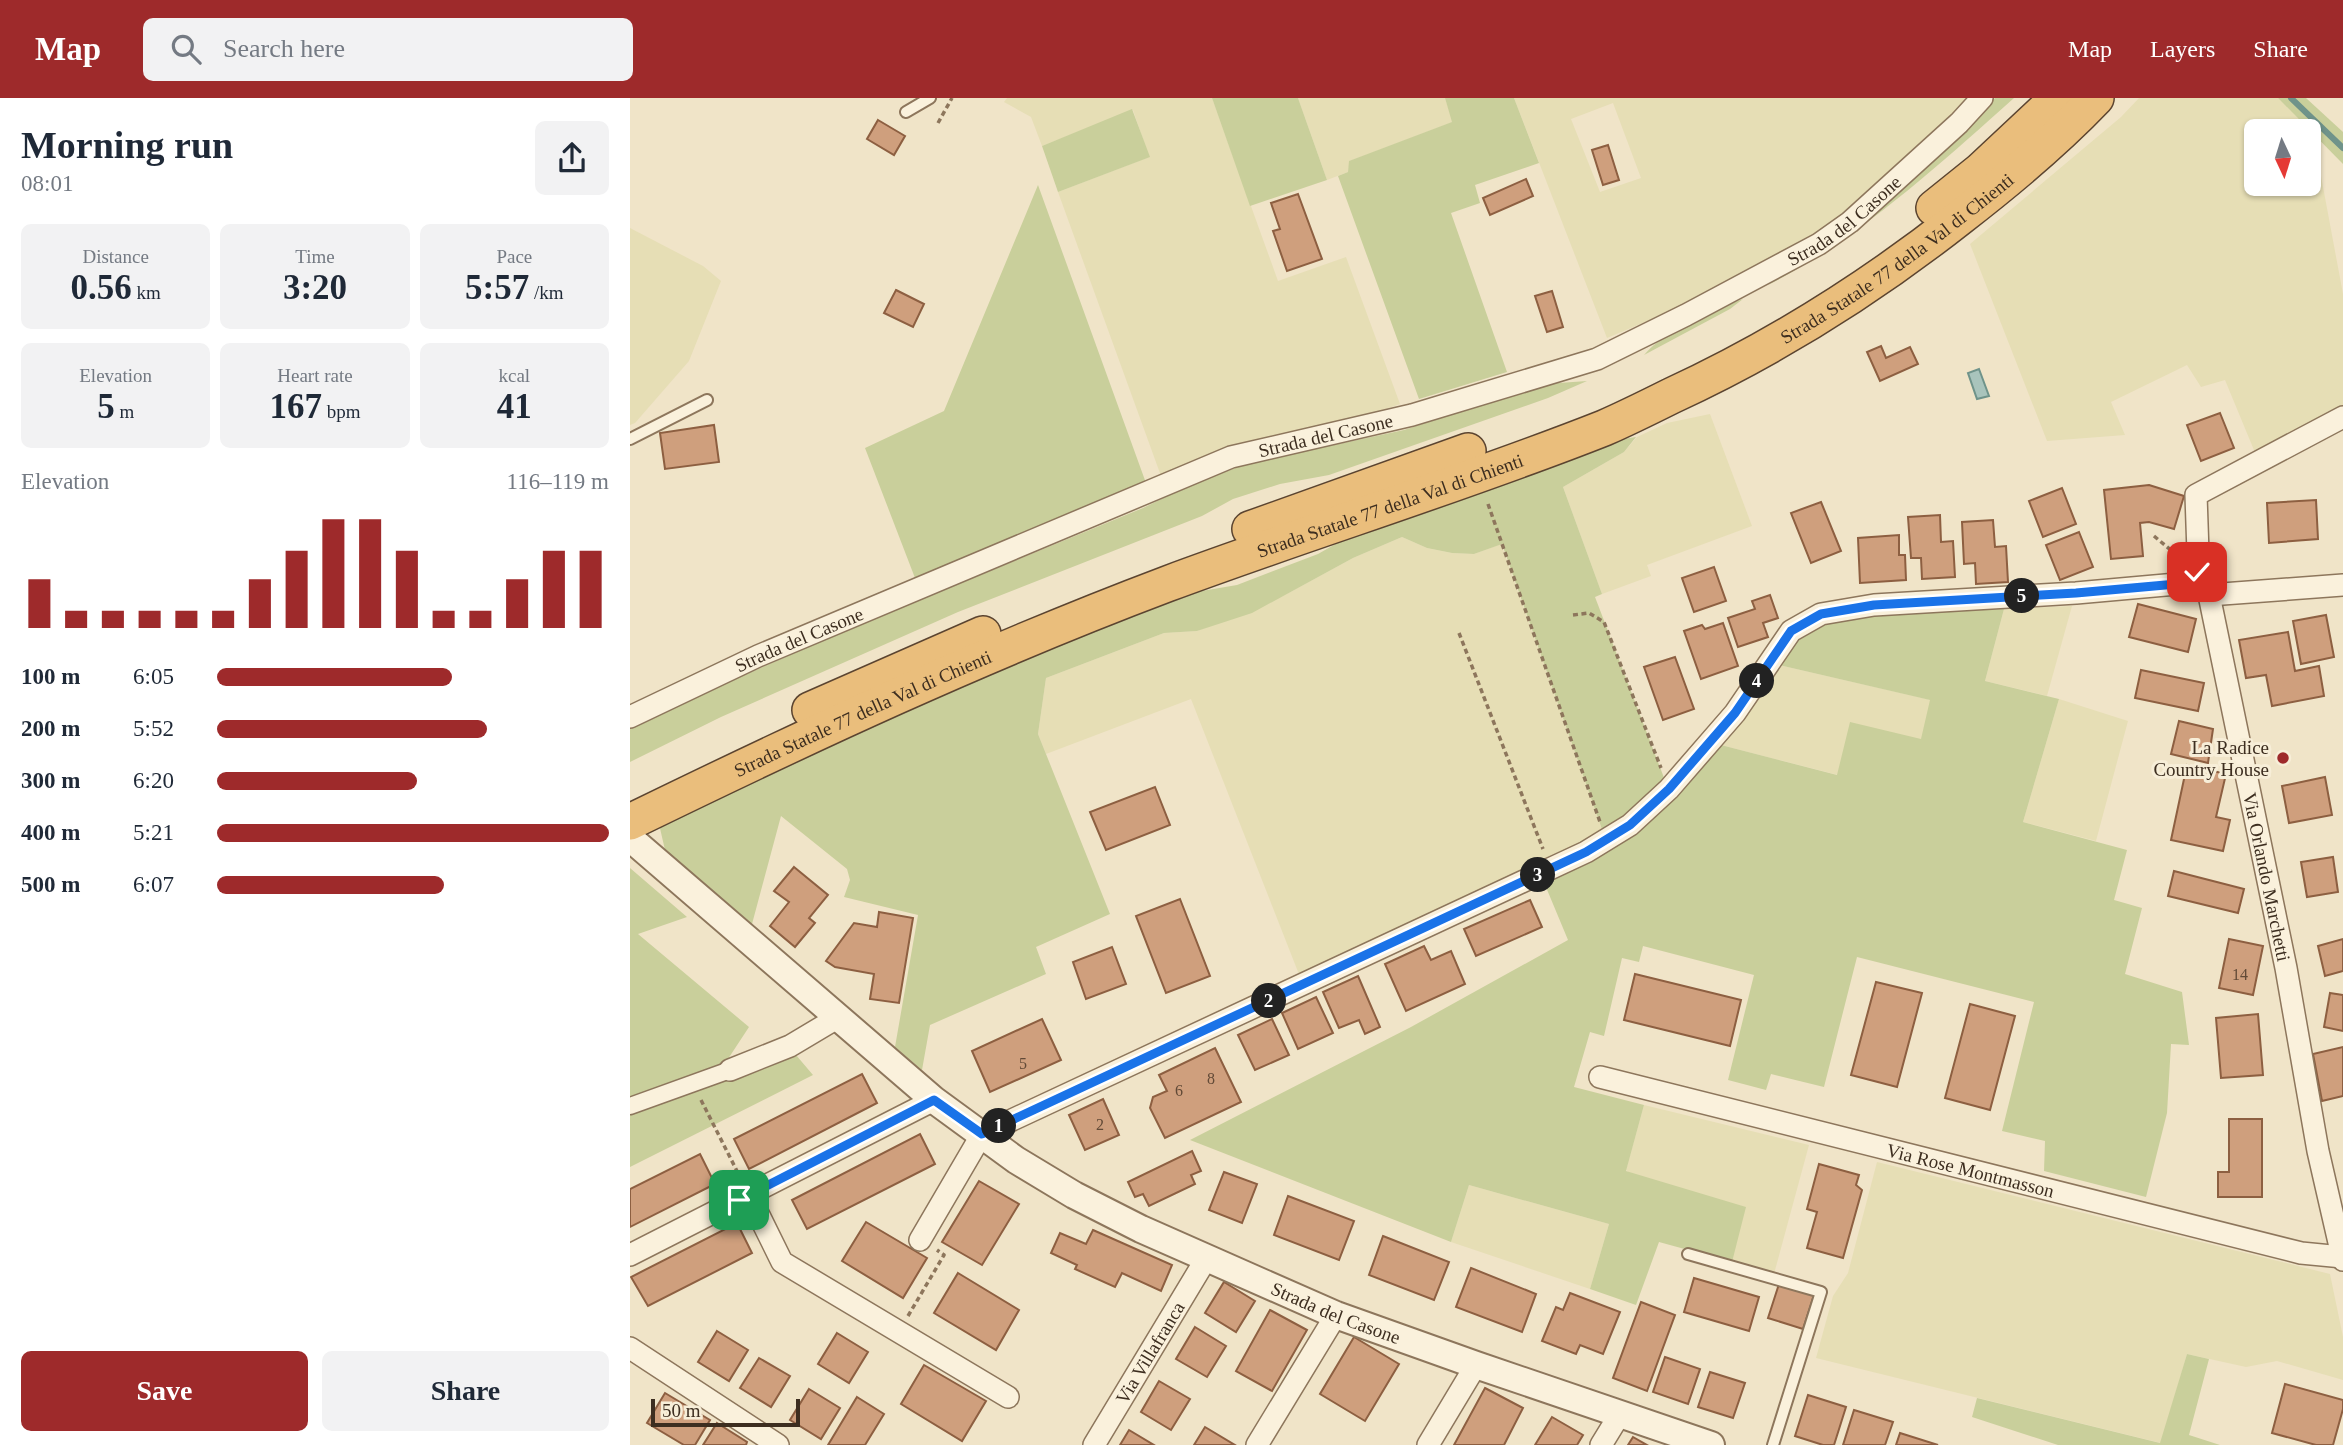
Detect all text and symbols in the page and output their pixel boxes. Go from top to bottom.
search box [143,18,633,81]
icon: search [167,30,205,68]
text: Map [35,31,101,67]
text: Search here [223,34,345,63]
text: Map [2068,36,2112,62]
text: Layers [2150,36,2215,62]
text: Share [2253,36,2308,62]
north arrow [2244,119,2320,196]
map controls [2244,119,2321,196]
button: share [535,121,609,195]
text: Morning run [21,124,233,166]
street label: Strada Statale 77 della Val di Chienti [1777,169,2017,348]
text: 08:01 [21,171,73,196]
street label: Strada del Casone [1783,171,1905,270]
text: Distance [82,246,149,267]
text: Time [295,246,335,267]
text: Pace [496,246,532,267]
text: 0.56 [71,268,132,307]
text: 3:20 [283,268,347,307]
text: 5:57 [465,268,529,307]
text: km [132,282,161,303]
text: /km [529,282,564,303]
text: Elevation [79,365,152,386]
text: Heart rate [277,365,353,386]
text: kcal [498,365,530,386]
text: 5 [97,387,115,426]
text: 167 [269,387,322,426]
text: 41 [497,387,532,426]
text: m [115,401,134,422]
text: bpm [322,401,361,422]
street label: Strada del Casone [1256,409,1395,461]
street label: Strada Statale 77 della Val di Chienti [1254,449,1526,561]
text: Elevation [21,469,109,494]
text: 116–119 m [507,469,609,494]
pin [2167,542,2227,602]
icon: check [2178,553,2216,591]
pin: 5 [2004,578,2040,614]
text: 5 [2017,585,2026,606]
street label: Strada del Casone [731,603,866,676]
street label: Strada Statale 77 della Val di Chienti [731,646,995,781]
text: 100 m [21,664,80,689]
text: 6:05 [133,664,174,689]
pin: 4 [1740,664,1774,698]
text: 4 [1752,670,1761,691]
text: 200 m [21,716,80,741]
text: 5:52 [133,716,174,741]
place label: La Radice Country House [2153,737,2269,780]
marker: La Radice Country House [2275,750,2291,766]
text: 300 m [21,768,80,793]
text: 6:20 [133,768,174,793]
street label: Via Orlando Marchetti [2240,791,2295,963]
text: 400 m [21,820,80,845]
text: 5:21 [133,820,174,845]
pin: 3 [1520,858,1556,892]
text: 3 [1533,864,1542,885]
text: 500 m [21,872,80,897]
text: 6:07 [133,872,174,897]
house number: 14 [2232,966,2248,983]
pin: 2 [1252,984,1286,1018]
text: 2 [1264,990,1273,1011]
house number: 5 [1019,1055,1027,1072]
house number: 8 [1207,1070,1215,1087]
house number: 6 [1175,1082,1183,1099]
pin: 1 [982,1108,1016,1144]
text: 1 [994,1115,1003,1136]
house number: 2 [1096,1116,1104,1133]
street label: Via Rose Montmasson [1885,1139,2057,1201]
pin [709,1170,769,1230]
icon: arrive [720,1181,758,1219]
street label: Strada del Casone [1268,1277,1403,1348]
street label: Via Villafranca [1111,1297,1189,1407]
button: Save [21,1351,308,1431]
button: Share [322,1351,609,1431]
scale bar [651,1396,800,1428]
text: 50 m [662,1400,701,1421]

